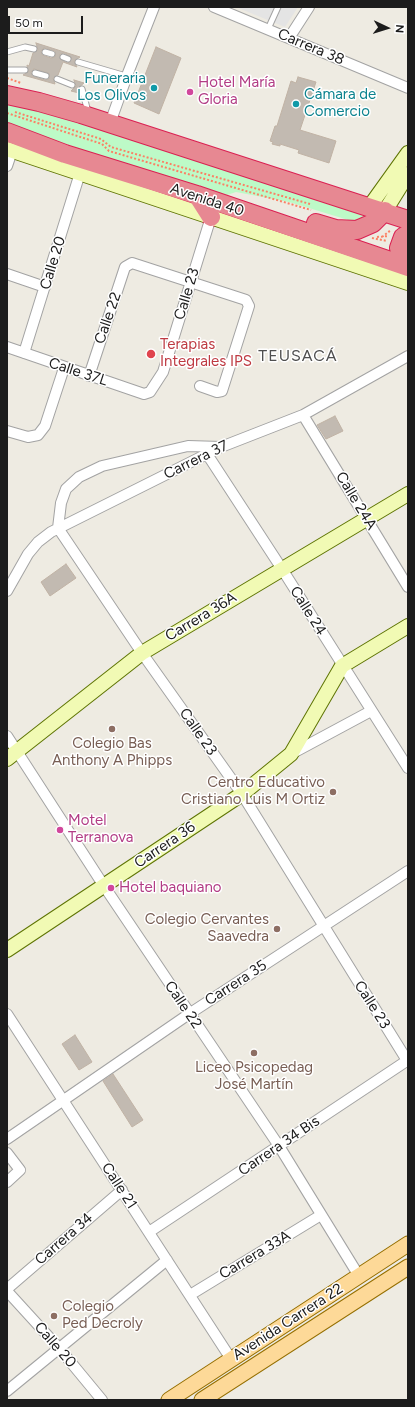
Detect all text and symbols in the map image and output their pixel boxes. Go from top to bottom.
scale bar [10,8,85,34]
north arrow [367,8,407,48]
text: 50 m [15,16,43,30]
text: N [393,24,406,34]
street label: Carrera 38 [275,25,347,69]
place label: Funeraria Los Olivos [77,70,146,105]
place label: Hotel María Gloria [198,74,275,109]
marker: Funeraria Los Olivos [149,83,159,93]
place label: Cámara de Comercio [304,86,376,121]
marker: Hotel María Gloria [185,87,195,97]
marker: Cámara de Comercio [291,99,301,109]
street label: Avenida 40 [168,180,246,220]
street label: Calle 20 [36,234,70,292]
street label: Calle 23 [171,266,203,322]
street label: Calle 22 [91,290,125,346]
place label: Terapias Integrales IPS [160,336,252,371]
district label: TEUSACÁ [258,346,338,366]
marker: Terapias Integrales IPS [145,348,157,360]
street label: Calle 37L [46,354,110,390]
street label: Carrera 37 [161,437,231,483]
street label: Calle 24A [332,469,380,533]
street label: Calle 24 [286,583,330,639]
street label: Carrera 36A [162,589,240,645]
street label: Calle 23 [175,705,221,759]
marker: Colegio Bas Anthony A Phipps [107,724,117,734]
place label: Colegio Bas Anthony A Phipps [52,735,172,770]
place label: Centro Educativo Cristiano Luis M Ortiz [181,774,325,809]
marker: Centro Educativo Cristiano Luis M Ortiz [328,787,338,797]
place label: Motel Terranova [68,812,133,847]
street label: Carrera 36 [131,818,199,872]
marker: Motel Terranova [55,825,65,835]
place label: Hotel baquiano [119,879,221,897]
marker: Hotel baquiano [106,883,116,893]
place label: Colegio Cervantes Saavedra [145,911,269,946]
marker: Colegio Cervantes Saavedra [272,924,282,934]
street label: Carrera 35 [202,956,270,1010]
street label: Calle 22 [161,978,205,1032]
street label: Calle 23 [350,978,394,1032]
marker: Liceo Psicopedag José Martín [249,1048,259,1058]
place label: Liceo Psicopedag José Martín [195,1059,313,1094]
street label: Carrera 34 Bis [235,1112,323,1180]
street label: Calle 21 [97,1159,141,1213]
street label: Carrera 34 [31,1209,97,1269]
street label: Carrera 33A [216,1227,294,1283]
street label: Avenida Carrera 22 [230,1280,346,1364]
place label: Colegio Ped Decroly [62,1298,143,1333]
marker: Colegio Ped Decroly [49,1311,59,1321]
street label: Calle 20 [30,1318,80,1372]

